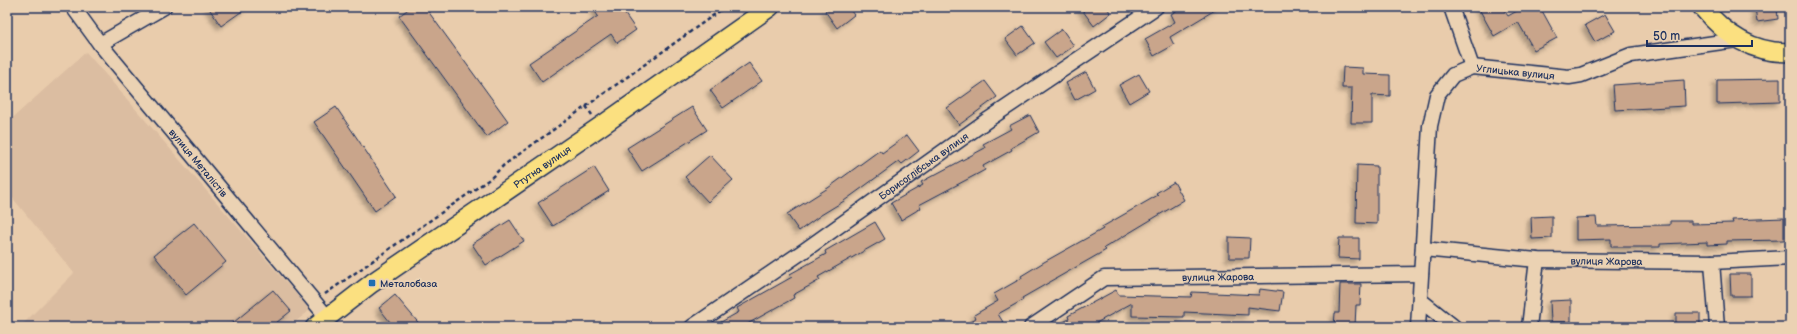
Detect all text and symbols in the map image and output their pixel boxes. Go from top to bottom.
scale bar [1647,22,1752,48]
text: 50 m [1653,29,1680,44]
street label: Углицька вулиця [1475,62,1556,83]
street label: вулиця Металістів [166,127,230,200]
street label: Борисоглібська вулиця [877,130,971,203]
street label: Ртутна вулиця [511,143,574,191]
street label: вулиця Жарова [1570,255,1643,268]
street label: вулиця Жарова [1182,271,1254,284]
marker: Металобаза [367,278,377,288]
place label: Металобаза [380,278,437,290]

